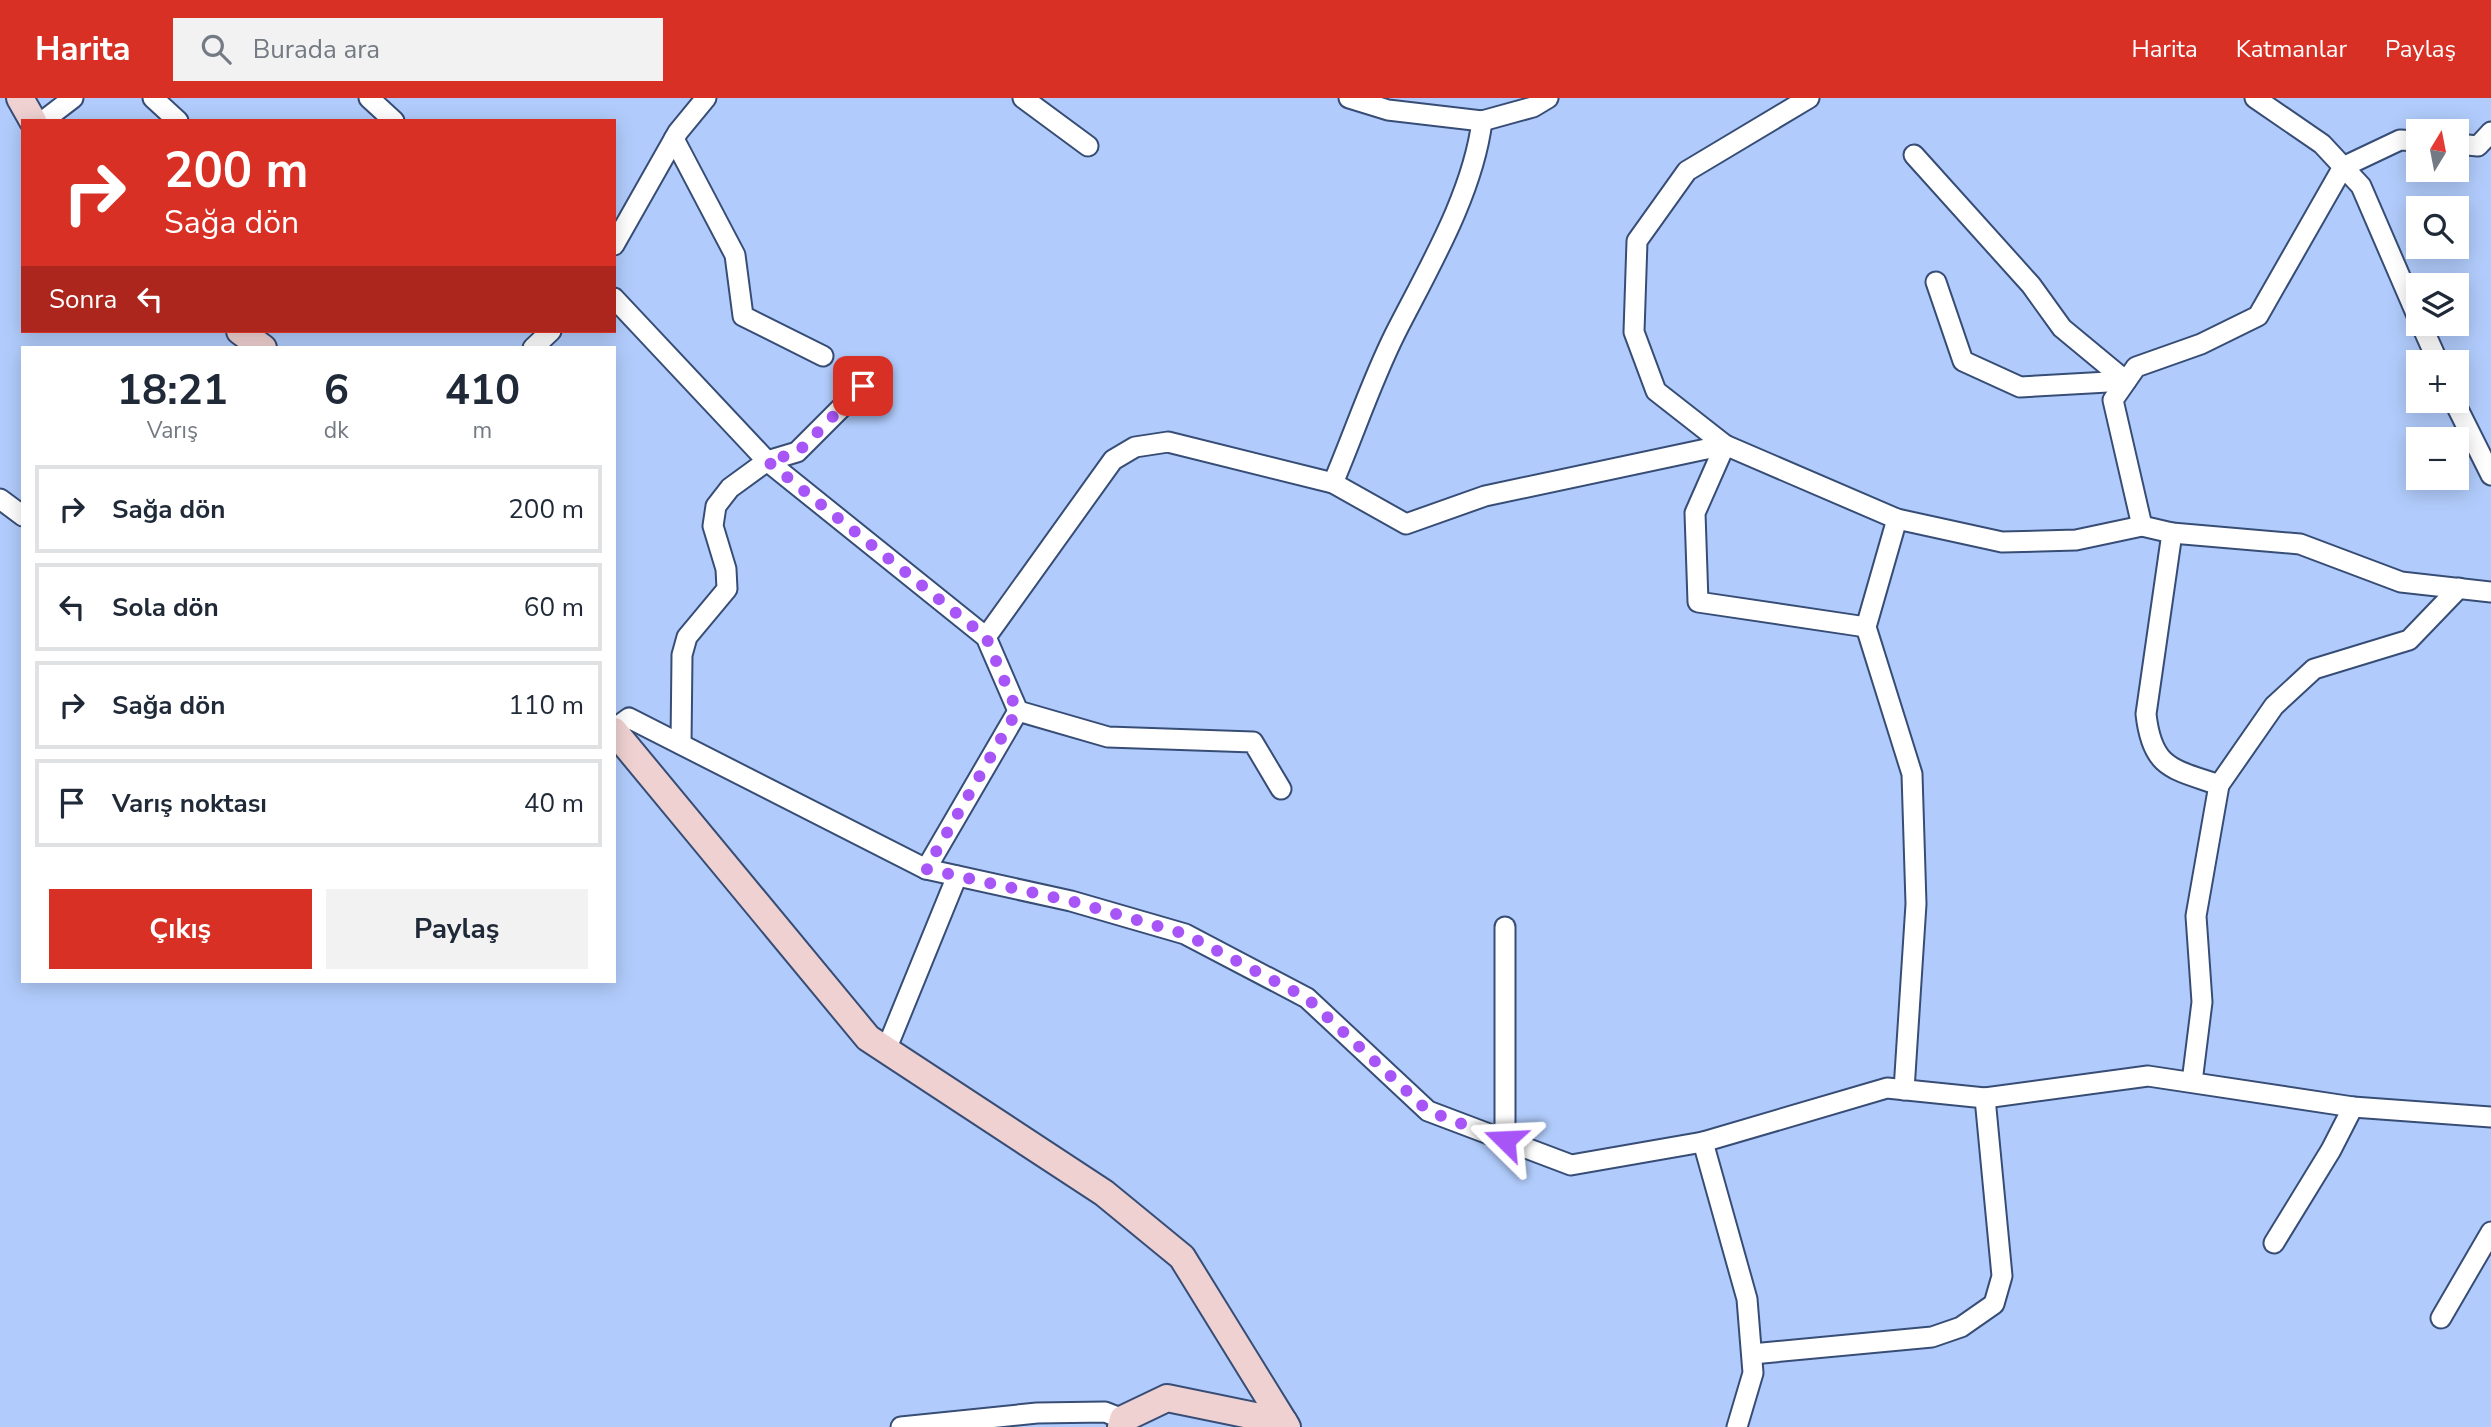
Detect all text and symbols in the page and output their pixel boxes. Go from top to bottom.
search box [173,18,663,81]
text: Harita [35,27,131,72]
icon: search [197,30,235,68]
text: Burada ara [253,32,380,67]
text: Harita [2131,33,2198,65]
text: Katmanlar [2236,33,2347,65]
text: Paylaş [2385,33,2456,65]
north arrow [2406,119,2469,182]
map controls [2406,119,2469,490]
text: 200 m [164,137,308,204]
icon: right [49,147,140,238]
button: search [2406,196,2469,259]
text: Sağa dön [164,201,299,244]
button: layers [2406,273,2469,336]
icon: left [131,280,169,318]
text: Sonra [49,282,117,317]
button: + [2406,350,2469,413]
pin [833,356,893,416]
text: 18:21 [117,362,228,419]
text: 6 [324,362,349,419]
text: 410 [445,362,520,419]
icon: arrive [844,367,882,405]
text: Varış [147,415,198,446]
text: dk [324,415,349,446]
text: m [473,415,492,446]
button: − [2406,427,2469,490]
icon: right [53,490,91,528]
text: Sağa dön [112,492,225,527]
text: 200 m [508,492,584,527]
icon: left [53,588,91,626]
text: Sola dön [112,590,219,625]
text: 60 m [524,590,584,625]
icon: right [53,686,91,724]
text: Sağa dön [112,688,225,723]
text: 110 m [508,688,584,723]
icon: arrive [53,784,91,822]
text: Varış noktası [112,786,267,821]
text: 40 m [524,786,584,821]
button: Çıkış [49,889,312,969]
button: Paylaş [326,889,588,969]
position arrow [1468,1103,1542,1177]

